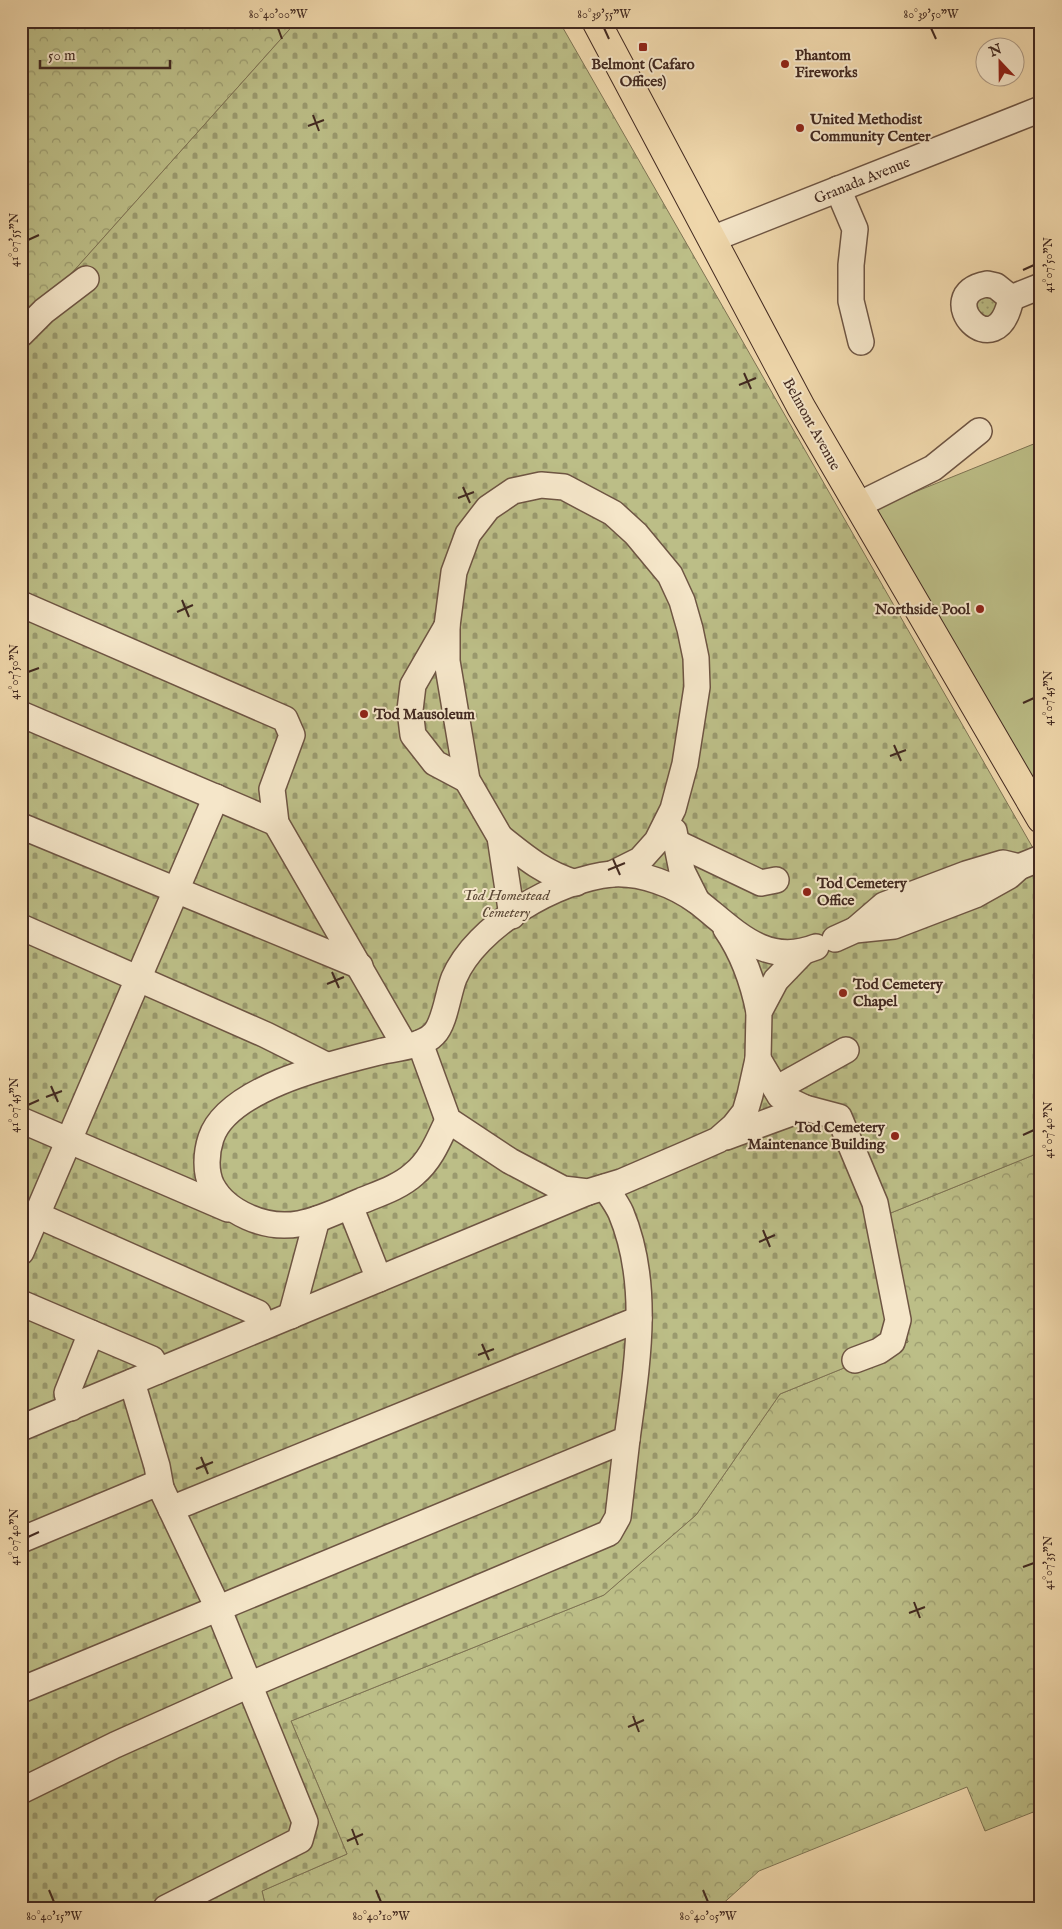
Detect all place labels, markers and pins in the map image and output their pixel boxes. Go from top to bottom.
marker: Belmont (Cafaro Offices) [637,41,649,53]
place label: Phantom Fireworks [795,46,858,82]
place label: Belmont (Cafaro Offices) [591,55,695,91]
marker: Phantom Fireworks [779,58,791,70]
place label: United Methodist Community Center [809,110,931,146]
marker: United Methodist Community Center [794,122,806,134]
place label: Northside Pool [874,600,971,619]
marker: Northside Pool [974,603,986,615]
place label: Tod Mausoleum [373,705,475,724]
marker: Tod Mausoleum [358,708,370,720]
place label: Tod Cemetery Office [816,874,908,910]
marker: Tod Cemetery Office [801,886,813,898]
place label: Tod Cemetery Chapel [852,975,944,1011]
marker: Tod Cemetery Chapel [837,987,849,999]
place label: Tod Cemetery Maintenance Building [747,1118,886,1154]
marker: Tod Cemetery Maintenance Building [889,1130,901,1142]

